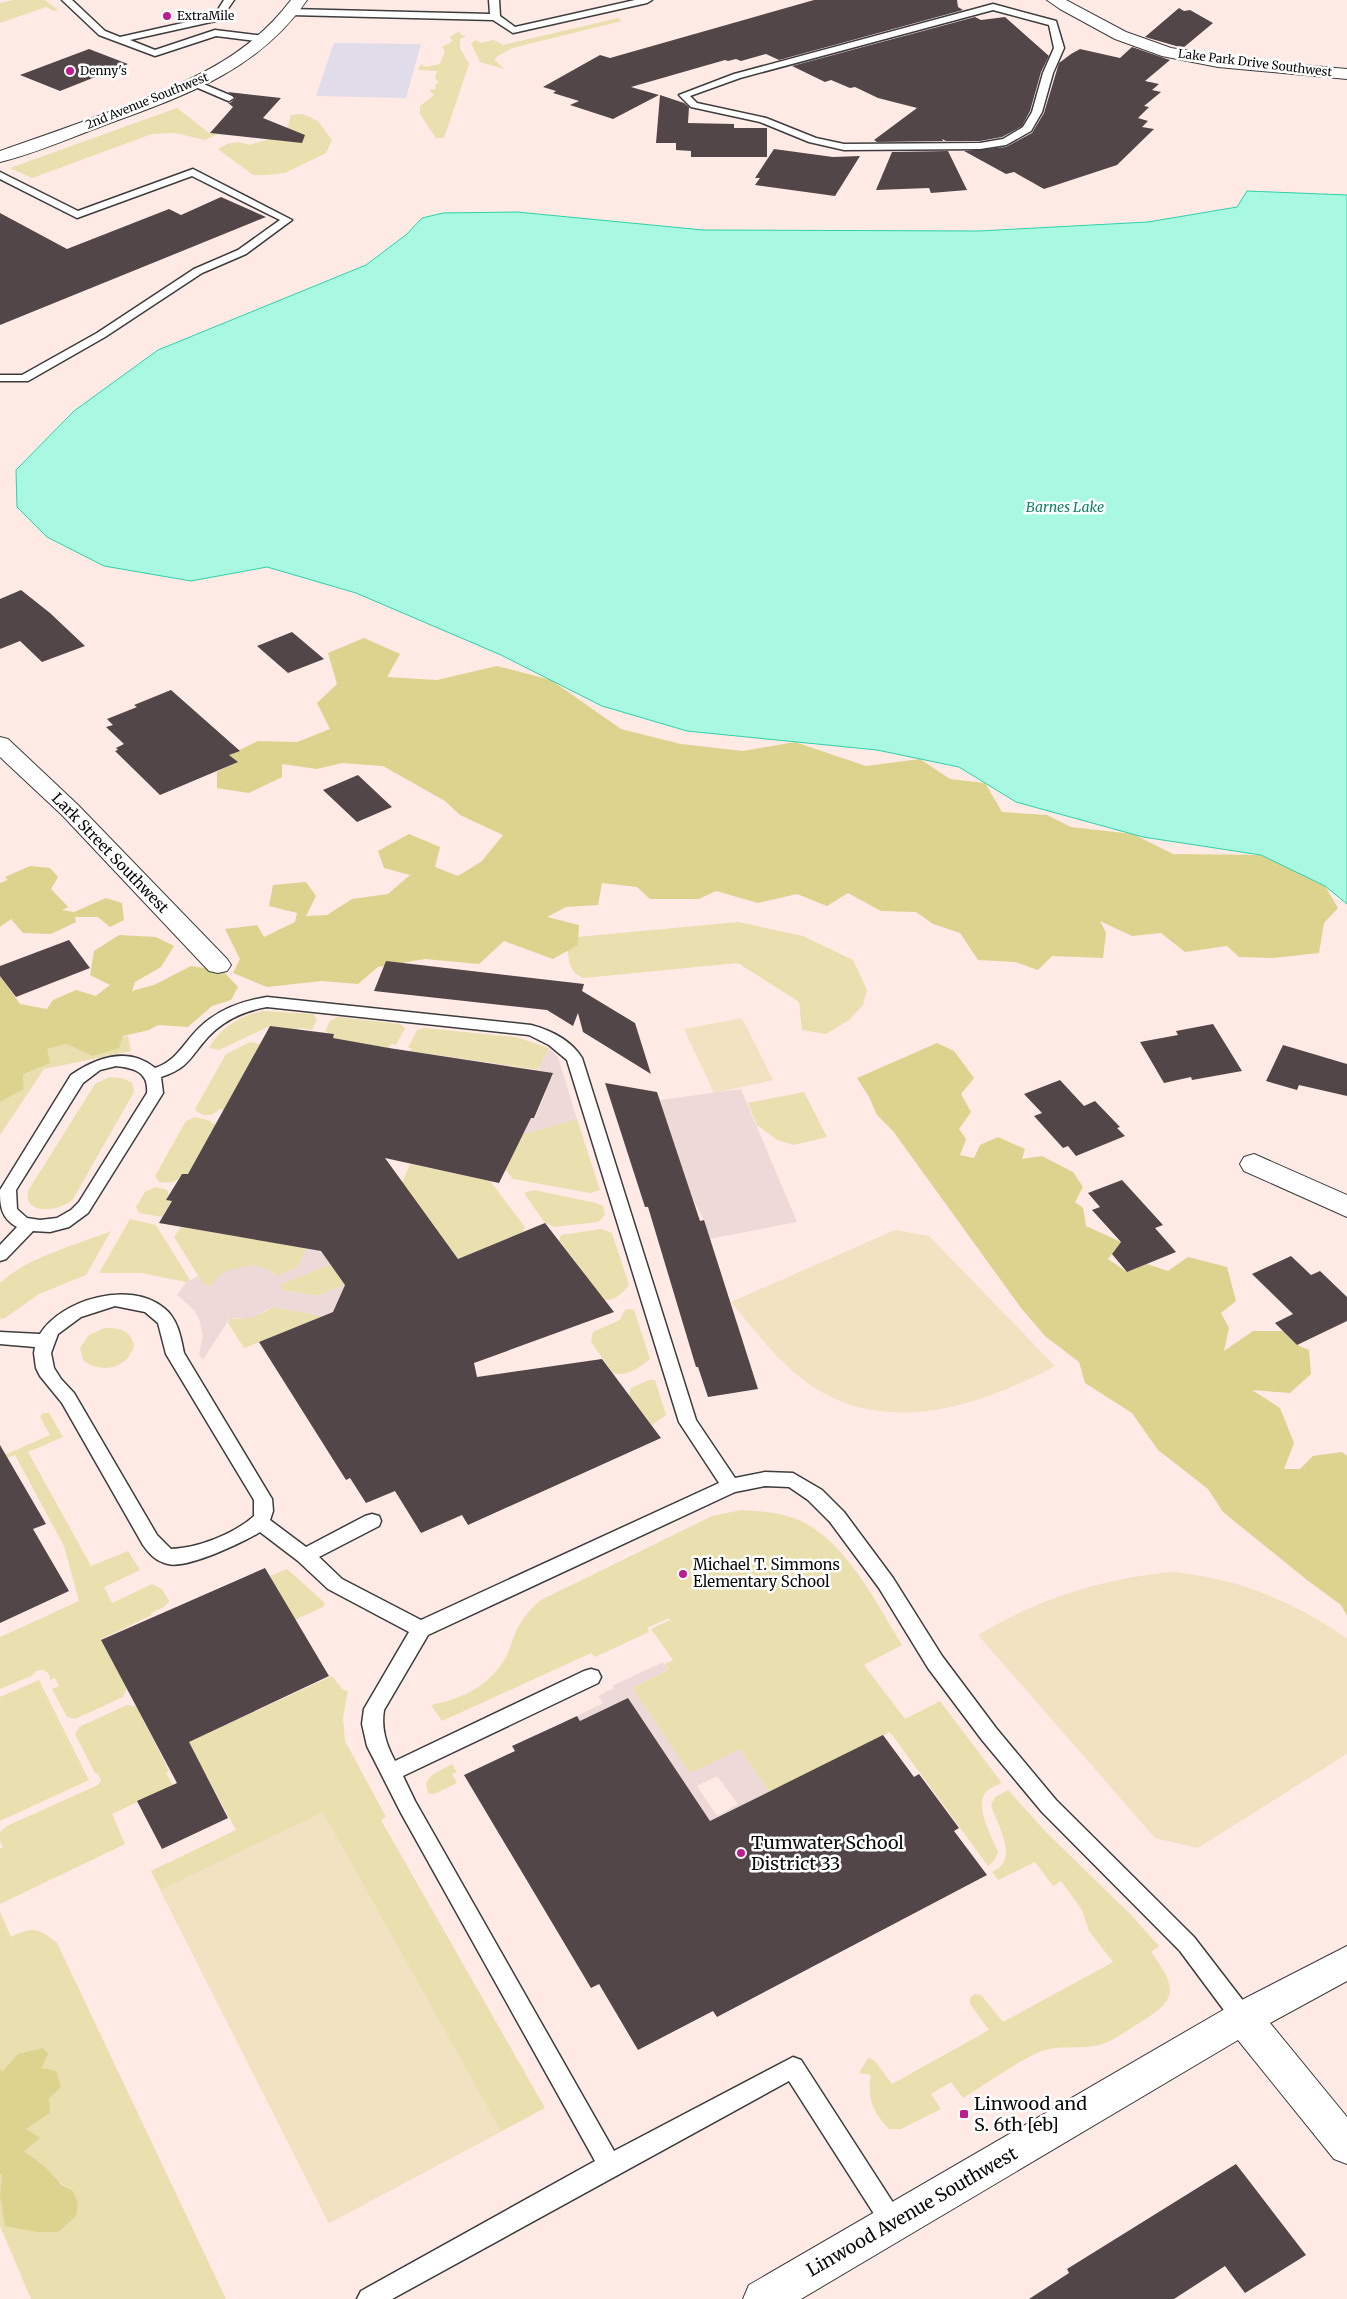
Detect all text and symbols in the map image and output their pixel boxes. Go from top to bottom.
place label: ExtraMile [177,8,234,23]
marker: ExtraMile [161,10,173,22]
street label: Lake Park Drive Southwest [1177,46,1333,79]
place label: Denny's [80,63,127,78]
marker: Denny's [64,65,76,77]
street label: 2nd Avenue Southwest [83,69,211,132]
water label: Barnes Lake [1026,498,1104,516]
street label: Lark Street Southwest [48,789,173,917]
place label: Michael T. Simmons Elementary School [693,1555,840,1591]
marker: Michael T. Simmons Elementary School [677,1568,689,1580]
place label: Tumwater School District 33 [751,1831,904,1875]
marker: Tumwater School District 33 [735,1847,747,1859]
place label: Linwood and S. 6th [eb] [974,2092,1087,2136]
marker: Linwood and S. 6th [eb] [958,2108,970,2120]
street label: Linwood Avenue Southwest [802,2142,1021,2281]

